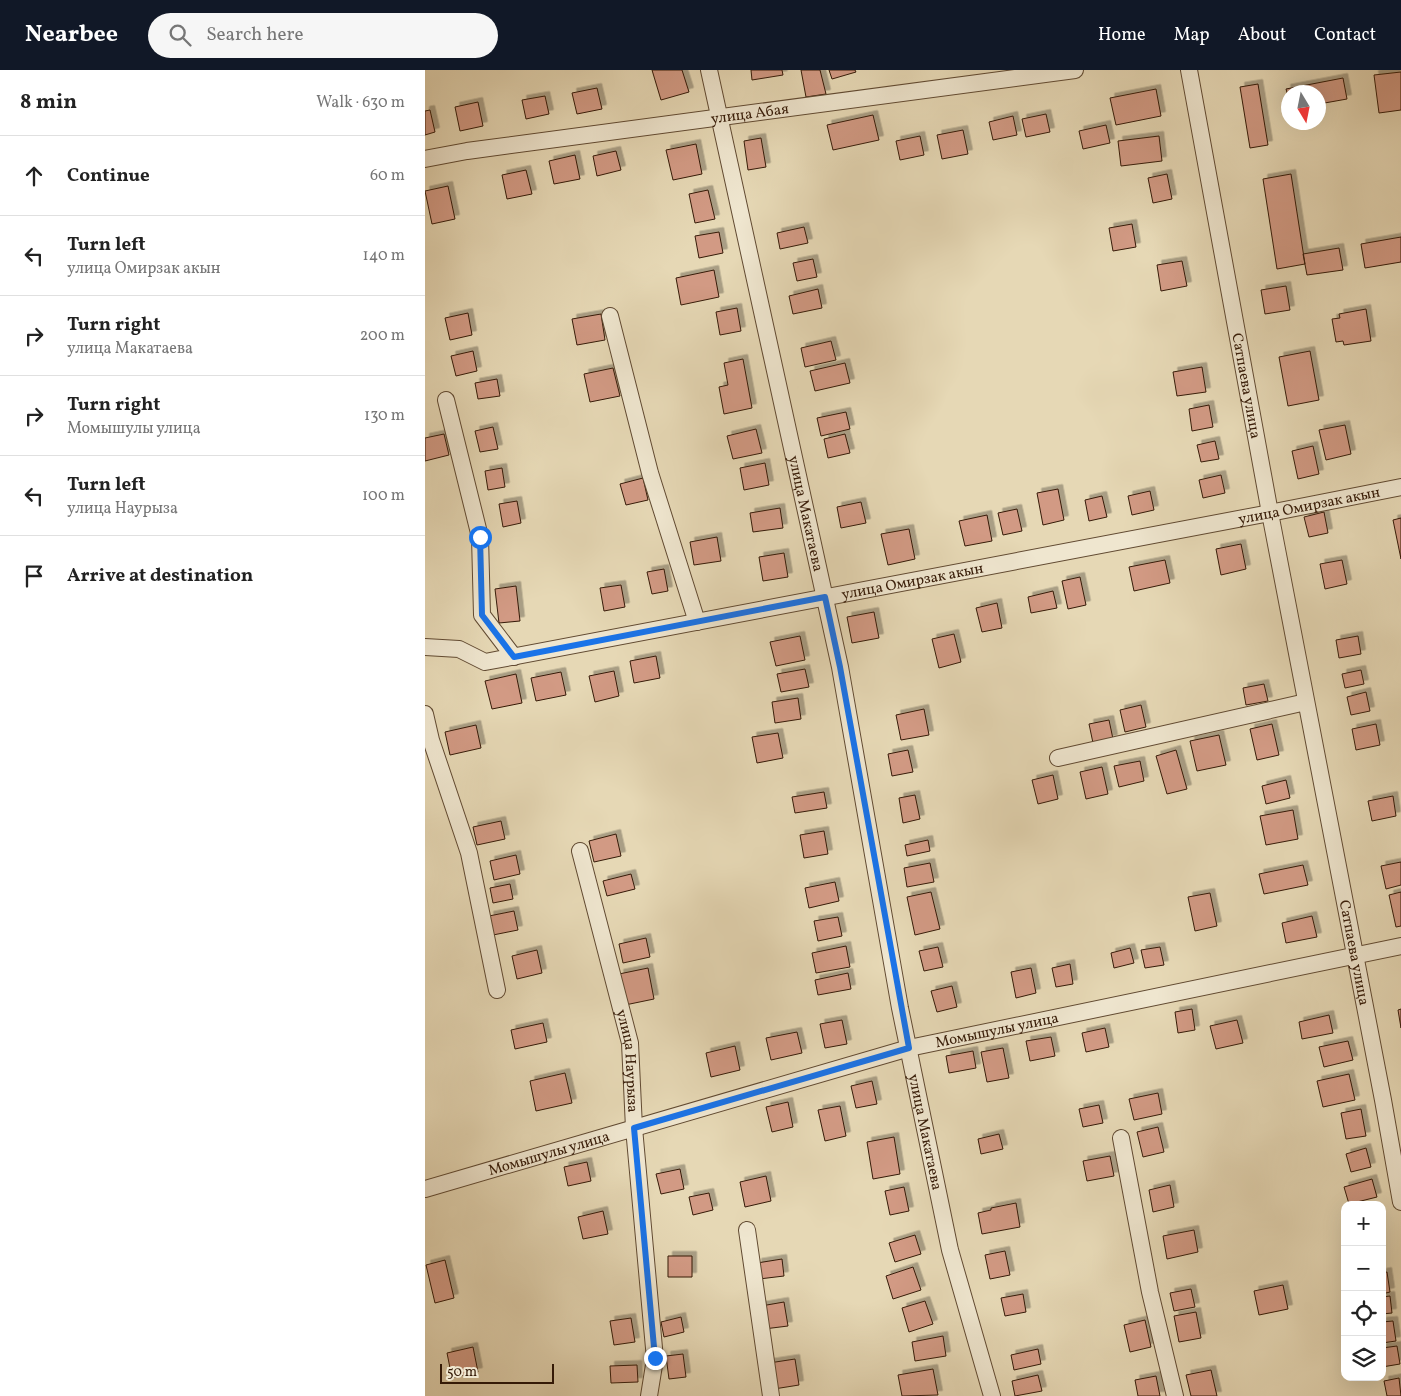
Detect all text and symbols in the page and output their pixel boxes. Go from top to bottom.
search box [148,13,498,58]
text: Nearbee [25,18,118,52]
icon: search [166,21,194,49]
text: Search here [206,22,303,48]
text: Home [1098,23,1146,48]
text: Map [1174,23,1210,48]
text: About [1238,23,1286,48]
text: Contact [1314,23,1376,48]
north arrow [1281,85,1326,130]
text: 8 min [20,88,77,117]
text: Walk · 630 m [316,92,405,114]
street label: улица Абая [710,99,790,130]
icon: ahead [20,162,48,190]
text: Continue [67,163,150,189]
text: 60 m [370,165,405,187]
text: Turn left [67,232,146,258]
icon: left [20,242,48,270]
text: 140 m [363,245,405,267]
text: улица Омирзак акын [67,258,220,280]
text: Turn right [67,312,160,338]
icon: right [20,322,48,350]
text: 200 m [360,325,405,347]
street label: Сатпаева улица [1225,332,1265,441]
text: улица Макатаева [67,338,193,360]
text: Turn right [67,392,160,418]
icon: right [20,402,48,430]
text: 130 m [364,405,405,427]
text: Момышулы улица [67,418,201,440]
street label: улица Макатаева [782,454,828,574]
text: Turn left [67,472,146,498]
icon: left [20,482,48,510]
street label: улица Омирзак акын [1237,482,1382,531]
text: 100 m [362,485,405,507]
text: улица Наурыза [67,498,178,520]
route start [469,526,492,549]
street label: улица Омирзак акын [840,559,985,606]
icon: arrive [20,562,48,590]
text: Arrive at destination [67,563,253,589]
street label: Сатпаева улица [1333,898,1374,1007]
street label: улица Наурыза [610,1007,642,1113]
street label: Момышулы улица [934,1008,1061,1054]
street label: улица Макатаева [902,1072,946,1192]
street label: Момышулы улица [486,1127,612,1182]
map controls [1341,1201,1386,1381]
button: + [1341,1201,1386,1246]
button: − [1341,1246,1386,1291]
button: locate [1341,1291,1386,1336]
button: layers [1341,1336,1386,1381]
route end [644,1347,667,1370]
scale bar [440,1361,554,1384]
text: 50 m [447,1363,477,1382]

